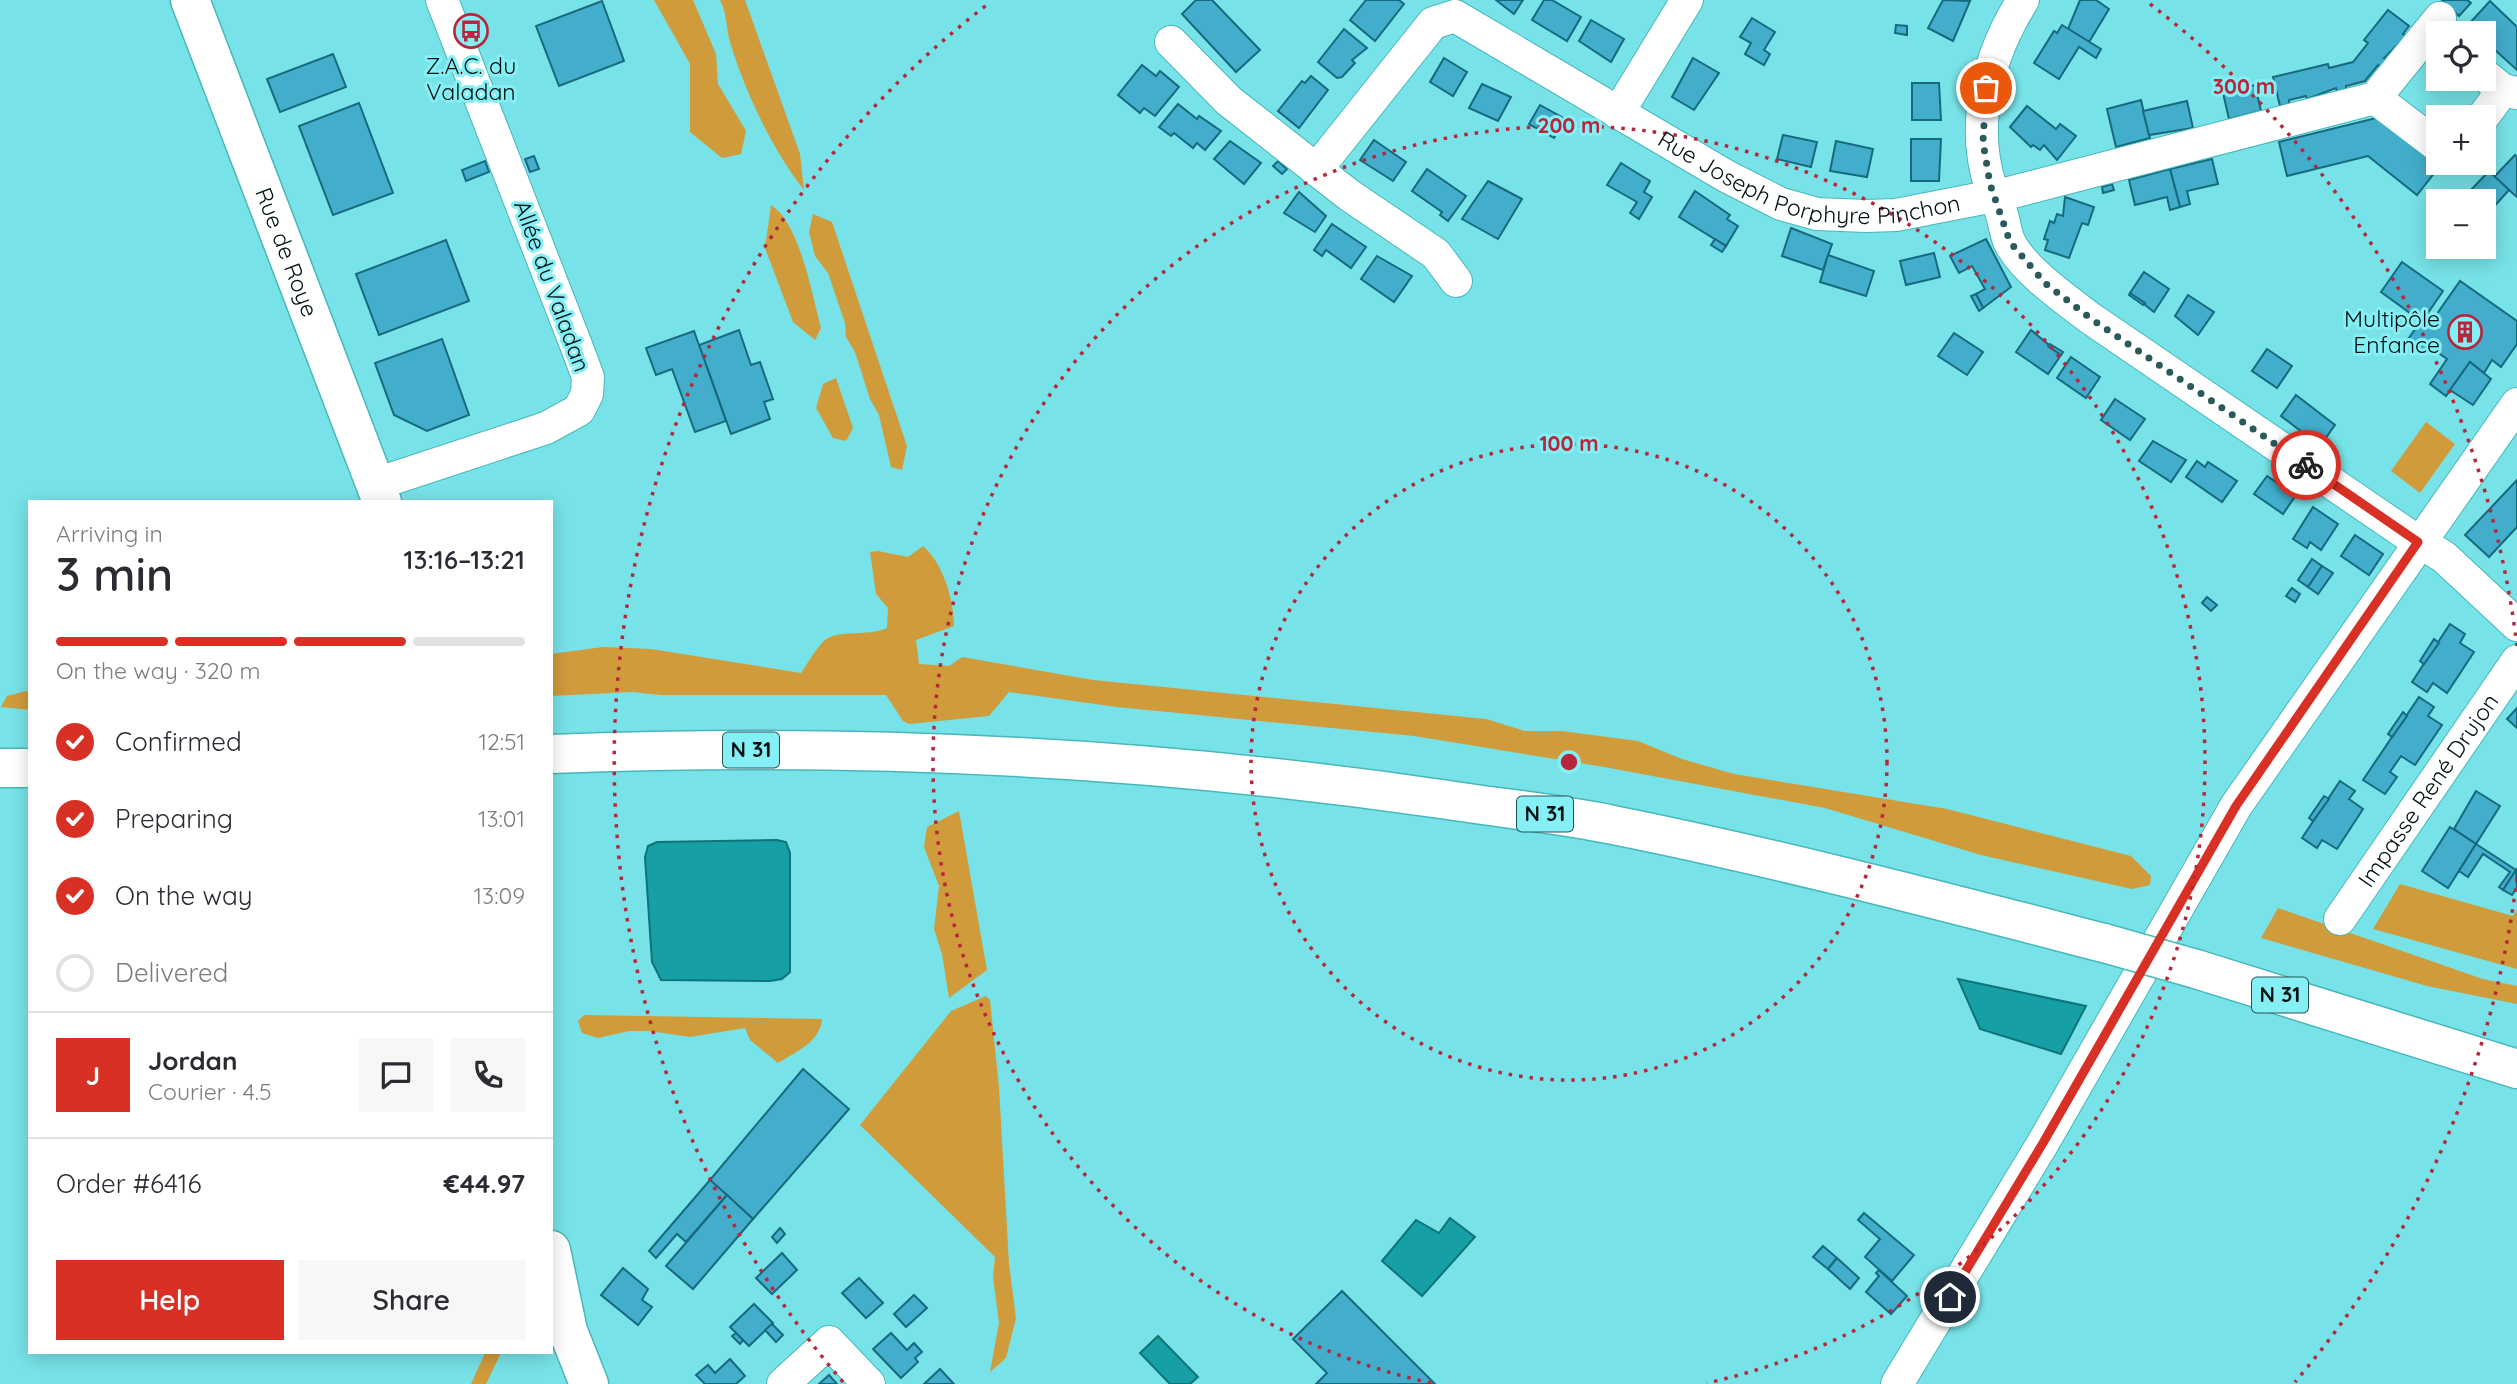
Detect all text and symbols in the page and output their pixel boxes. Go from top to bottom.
bus stop icon: Z.A.C. du Valadan [452,12,490,50]
map controls [2426,21,2496,259]
button: locate [2426,21,2496,91]
place label: Z.A.C. du Valadan [426,51,516,106]
pin [1956,58,2016,118]
icon: bag [1967,69,2005,107]
text: 300 m [2213,73,2275,99]
button: + [2426,105,2496,175]
text: 200 m [1538,112,1600,138]
street label: Rue Joseph Porphyre Pinchon [1653,124,1963,230]
street label: Rue de Roye [249,183,325,321]
button: − [2426,189,2496,259]
street label: Allée du Valadan [508,196,597,376]
place label: Multipôle Enfance [2344,304,2440,359]
building icon: Multipôle Enfance [2446,313,2484,351]
text: 100 m [1539,430,1599,456]
courier [2271,430,2341,500]
icon: bike [2287,446,2325,484]
text: Arriving in [56,519,163,548]
text: 13:16–13:21 [404,543,525,576]
text: 3 min [56,545,173,603]
text: On the way · 320 m [56,656,261,685]
street label: Impasse René Drujon [2351,688,2504,892]
icon: check [56,723,94,761]
text: Confirmed [115,725,242,758]
text: 12:51 [478,727,525,756]
road number: N 31 [723,732,779,768]
centre of rings [1557,750,1581,774]
road number: N 31 [1517,796,1573,832]
icon: check [56,800,94,838]
text: Preparing [115,802,233,835]
text: 13:01 [478,804,525,833]
icon: check [56,877,94,915]
text: On the way [115,879,253,912]
text: 13:09 [474,881,525,910]
text: Delivered [115,956,228,989]
road number: N 31 [2252,978,2308,1012]
button: chat [359,1038,433,1112]
button: phone [451,1038,525,1112]
text: Jordan [148,1044,237,1077]
text: J [86,1059,100,1092]
text: Courier · 4.5 [148,1077,272,1106]
text: Order #6416 [56,1167,201,1200]
text: €44.97 [443,1167,525,1200]
button: Help [56,1260,284,1340]
button: Share [298,1260,525,1340]
pin [1920,1267,1980,1327]
icon: home [1931,1278,1969,1316]

